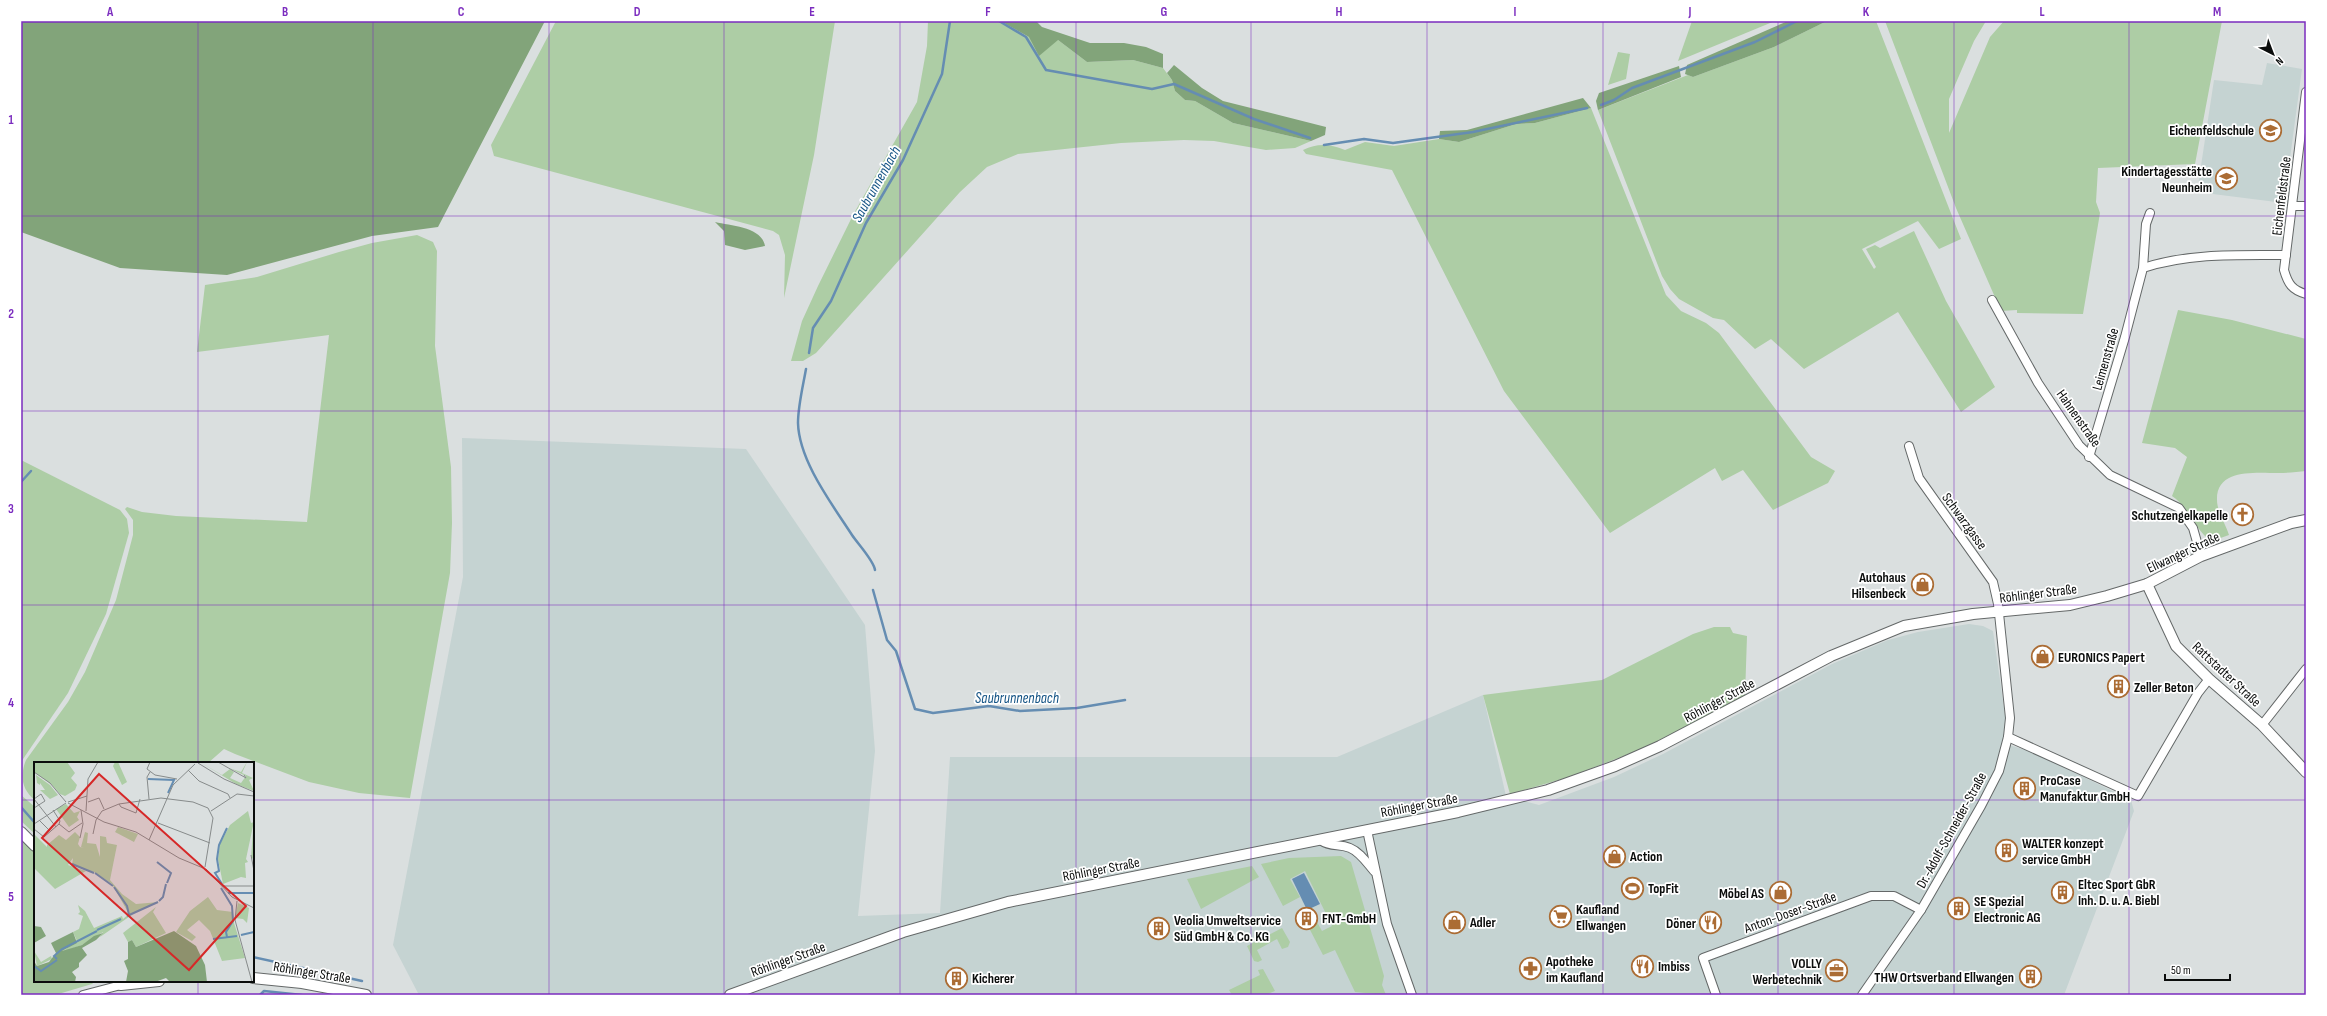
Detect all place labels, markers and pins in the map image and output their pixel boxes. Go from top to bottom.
school or university icon: Eichenfeldschule [2257,117,2283,143]
place label: Eichenfeldschule [2169,122,2254,139]
place label: Kindertagesstätte Neunheim [2121,163,2212,196]
school or university icon: Kindertagesstätte Neunheim [2214,166,2240,192]
church icon: Schutzengelkapelle [2230,502,2256,528]
place label: Schutzengelkapelle [2131,507,2228,524]
place label: Autohaus Hilsenbeck [1851,569,1906,602]
shop icon: Autohaus Hilsenbeck [1909,572,1935,598]
shop icon: EURONICS Papert [2029,644,2055,670]
place label: EURONICS Papert [2058,649,2145,666]
building icon: Zeller Beton [2105,674,2131,700]
place label: Zeller Beton [2134,679,2194,696]
place label: ProCase Manufaktur GmbH [2040,772,2130,805]
building icon: ProCase Manufaktur GmbH [2011,775,2037,801]
place label: WALTER konzept service GmbH [2022,835,2104,868]
building icon: WALTER konzept service GmbH [1994,838,2020,864]
shop icon: Action [1602,843,1628,869]
place label: Action [1629,848,1662,865]
sports icon: TopFit [1620,875,1646,901]
place label: Eltec Sport GbR Inh. D. u. A. Biebl [2078,876,2160,909]
building icon: Eltec Sport GbR Inh. D. u. A. Biebl [2050,879,2076,905]
place label: TopFit [1648,880,1679,897]
shop icon: Möbel AS [1767,880,1793,906]
place label: Möbel AS [1719,885,1764,902]
place label: SE Spezial Electronic AG [1974,893,2041,926]
building icon: SE Spezial Electronic AG [1945,896,1971,922]
place label: Kaufland Ellwangen [1576,901,1626,934]
supermarket icon: Kaufland Ellwangen [1547,904,1573,930]
building icon: FNT-GmbH [1294,905,1320,931]
shop icon: Adler [1442,909,1468,935]
place label: FNT-GmbH [1322,910,1376,927]
restaurant icon: Döner [1698,910,1724,936]
place label: Veolia Umweltservice Süd GmbH & Co. KG [1174,912,1281,945]
place label: Adler [1469,914,1496,931]
building icon: Veolia Umweltservice Süd GmbH & Co. KG [1146,915,1172,941]
place label: Döner [1666,915,1697,932]
place label: Apotheke im Kaufland [1545,953,1604,986]
restaurant icon: Imbiss [1629,953,1655,979]
place label: VOLLY Werbetechnik [1753,955,1823,988]
pharmacy icon: Apotheke im Kaufland [1517,956,1543,982]
place label: Imbiss [1658,958,1690,975]
office icon: VOLLY Werbetechnik [1824,958,1850,984]
building icon: THW Ortsverband Ellwangen [2017,964,2043,990]
building icon: Kicherer [944,965,970,991]
place label: THW Ortsverband Ellwangen [1874,969,2014,986]
place label: Kicherer [972,970,1015,987]

